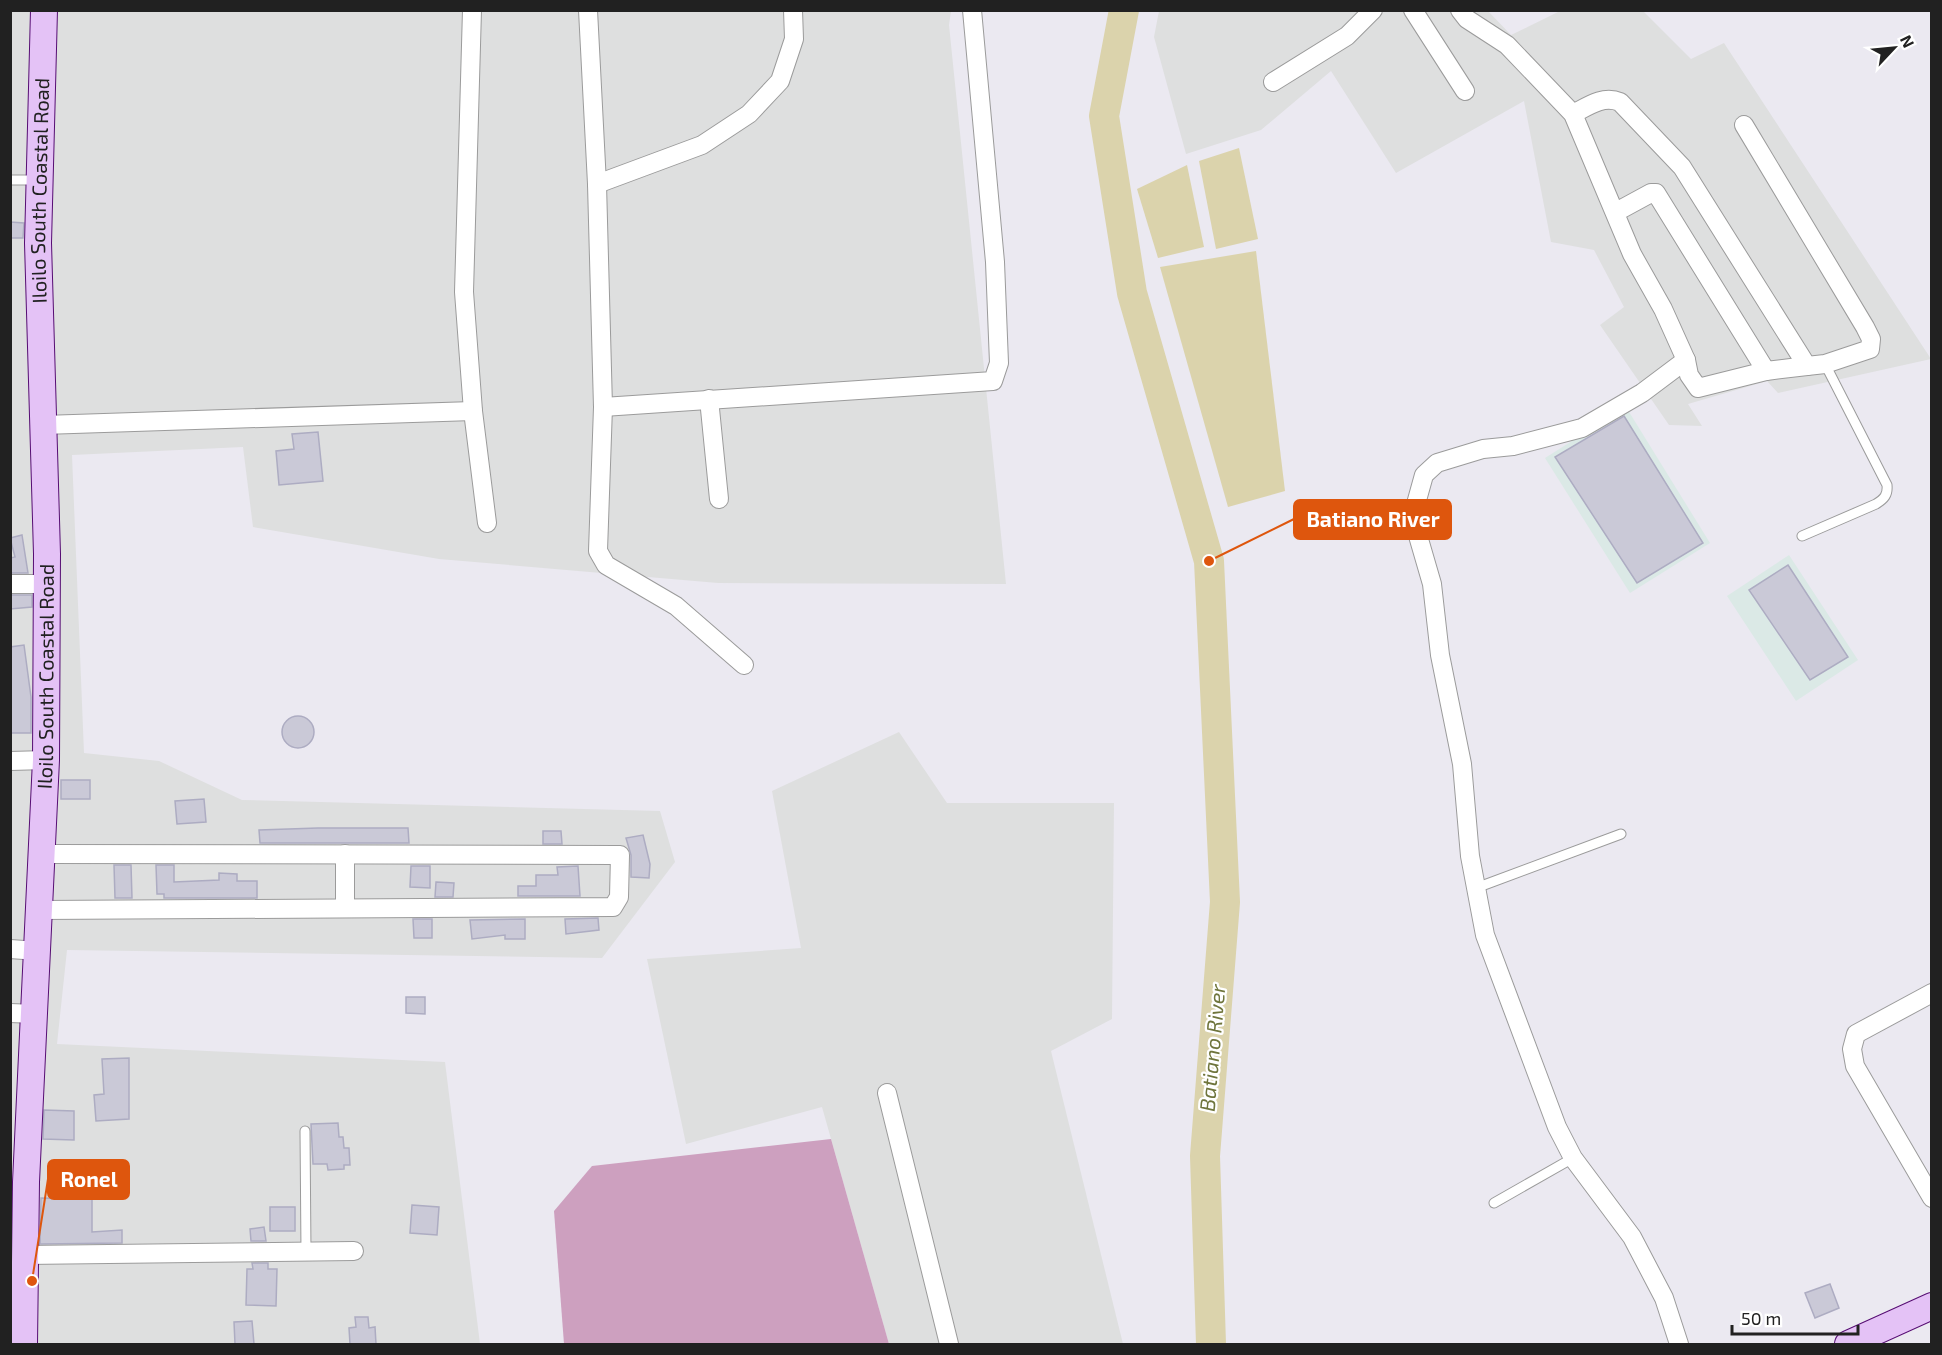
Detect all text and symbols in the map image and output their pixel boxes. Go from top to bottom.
north arrow [1864,18,1924,78]
text: N [1897,32,1919,51]
street label: Iloilo South Coastal Road [25,78,53,304]
callout: Batiano River [1294,500,1451,539]
text: Batiano River [1306,506,1440,531]
street label: Iloilo South Coastal Road [32,564,58,790]
water label: Batiano River [1193,983,1230,1113]
callout: Ronel [48,1160,129,1199]
text: Ronel [60,1166,118,1191]
scale bar [1732,1298,1858,1336]
text: 50 m [1741,1307,1781,1329]

